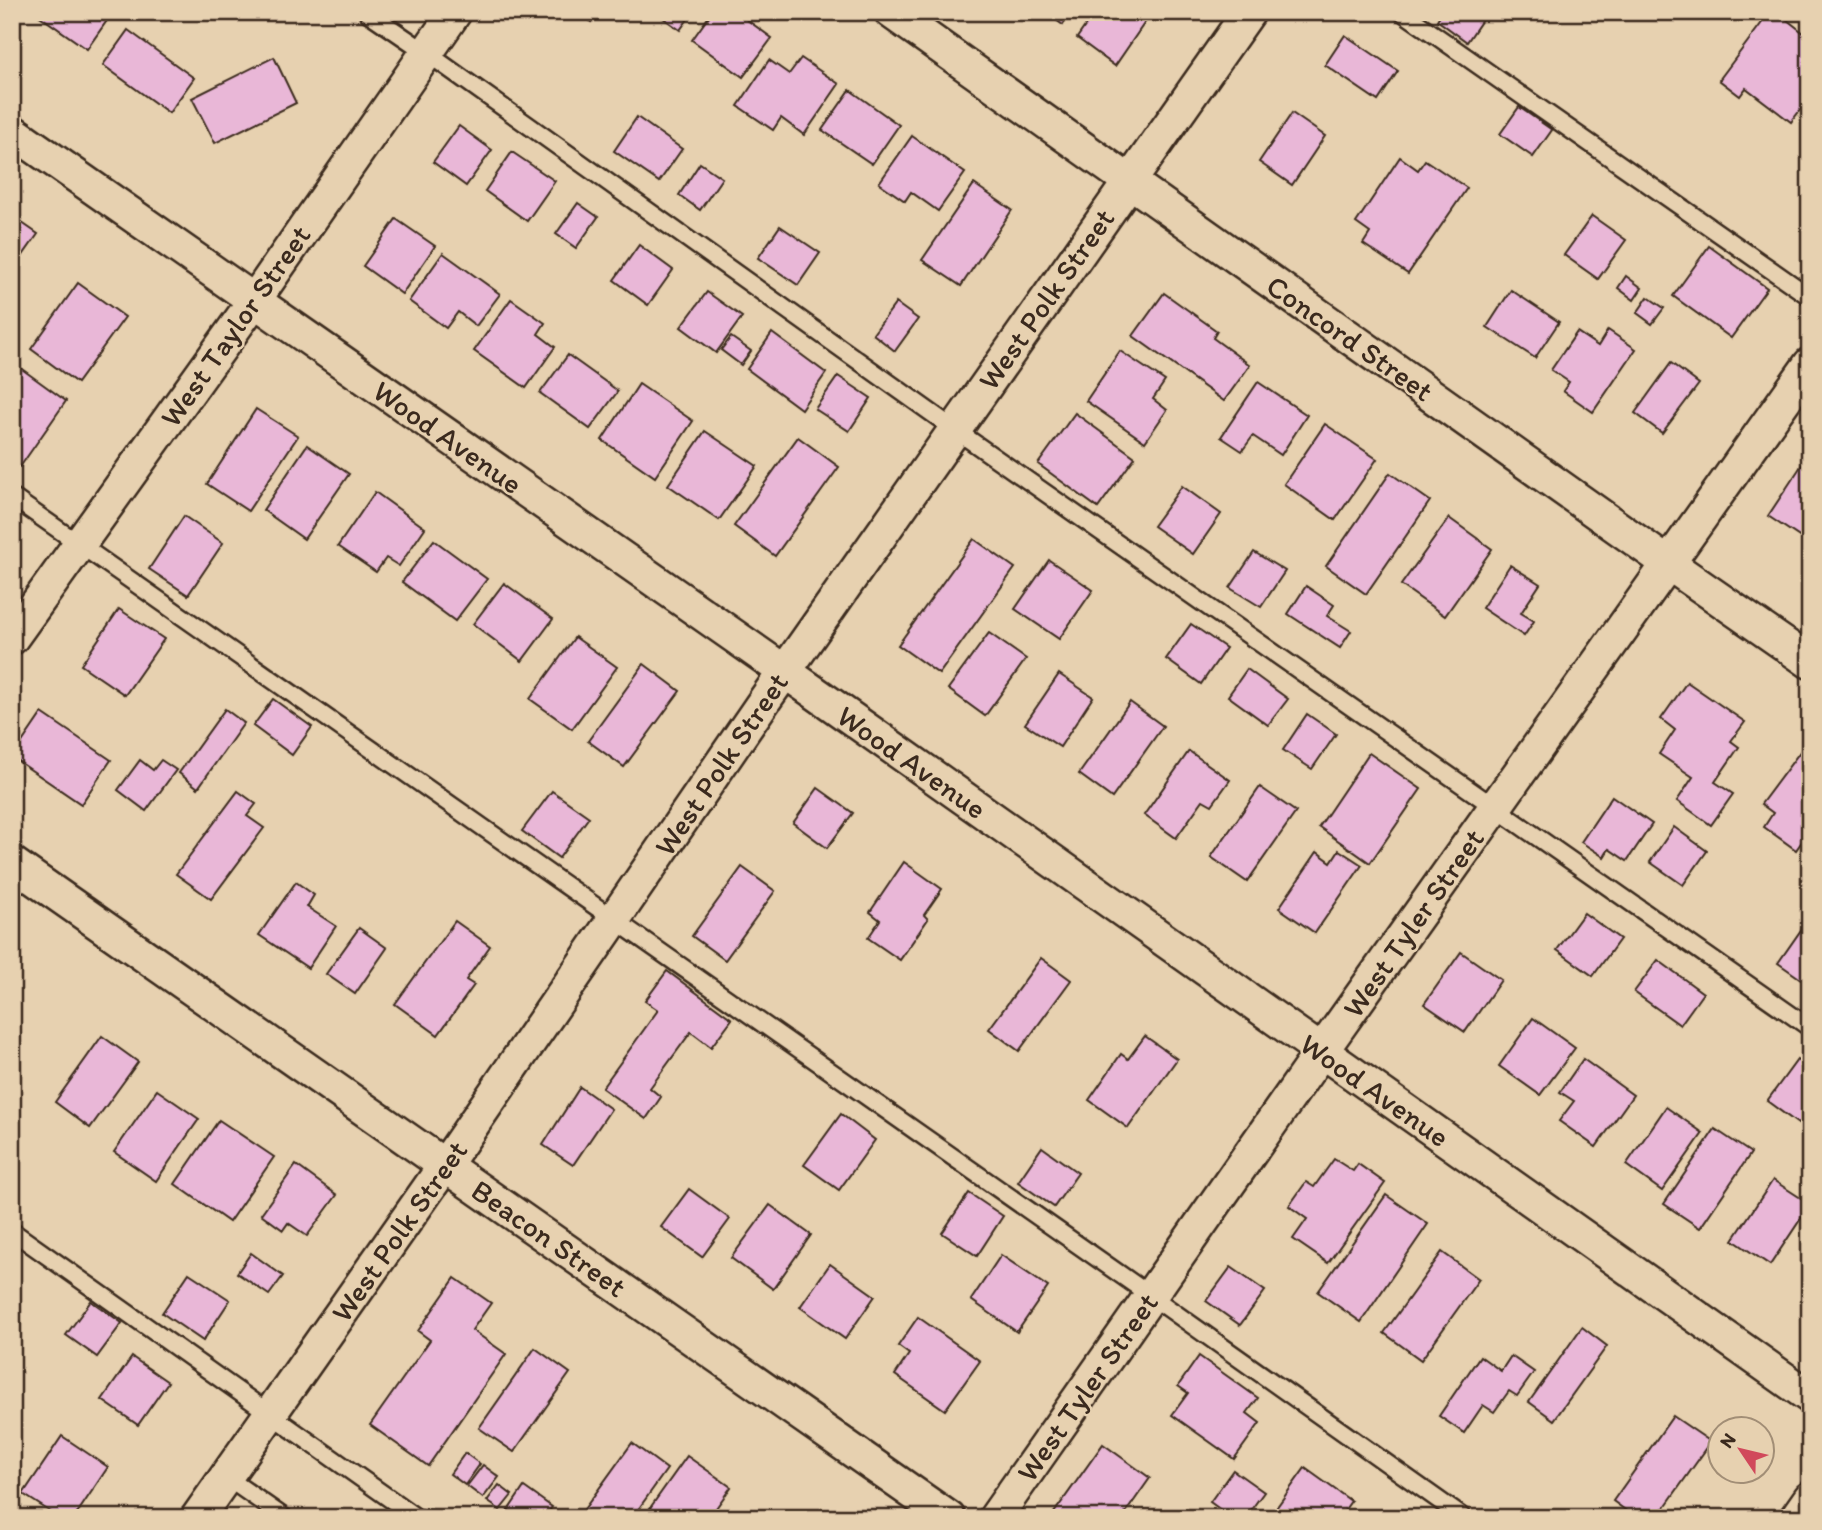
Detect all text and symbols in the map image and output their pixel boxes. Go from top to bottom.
street label: West Polk Street [970,201,1122,397]
street label: West Taylor Street [152,218,318,434]
street label: Concord Street [1259,267,1441,409]
street label: Wood Avenue [366,372,530,502]
street label: West Polk Street [646,665,796,863]
street label: Wood Avenue [830,697,994,827]
street label: West Tyler Street [1334,821,1492,1025]
street label: Wood Avenue [1293,1025,1457,1155]
street label: West Polk Street [323,1133,475,1329]
street label: Beacon Street [465,1171,633,1305]
street label: West Tyler Street [1008,1285,1166,1489]
north arrow [1706,1414,1776,1484]
text: N [1714,1429,1741,1452]

